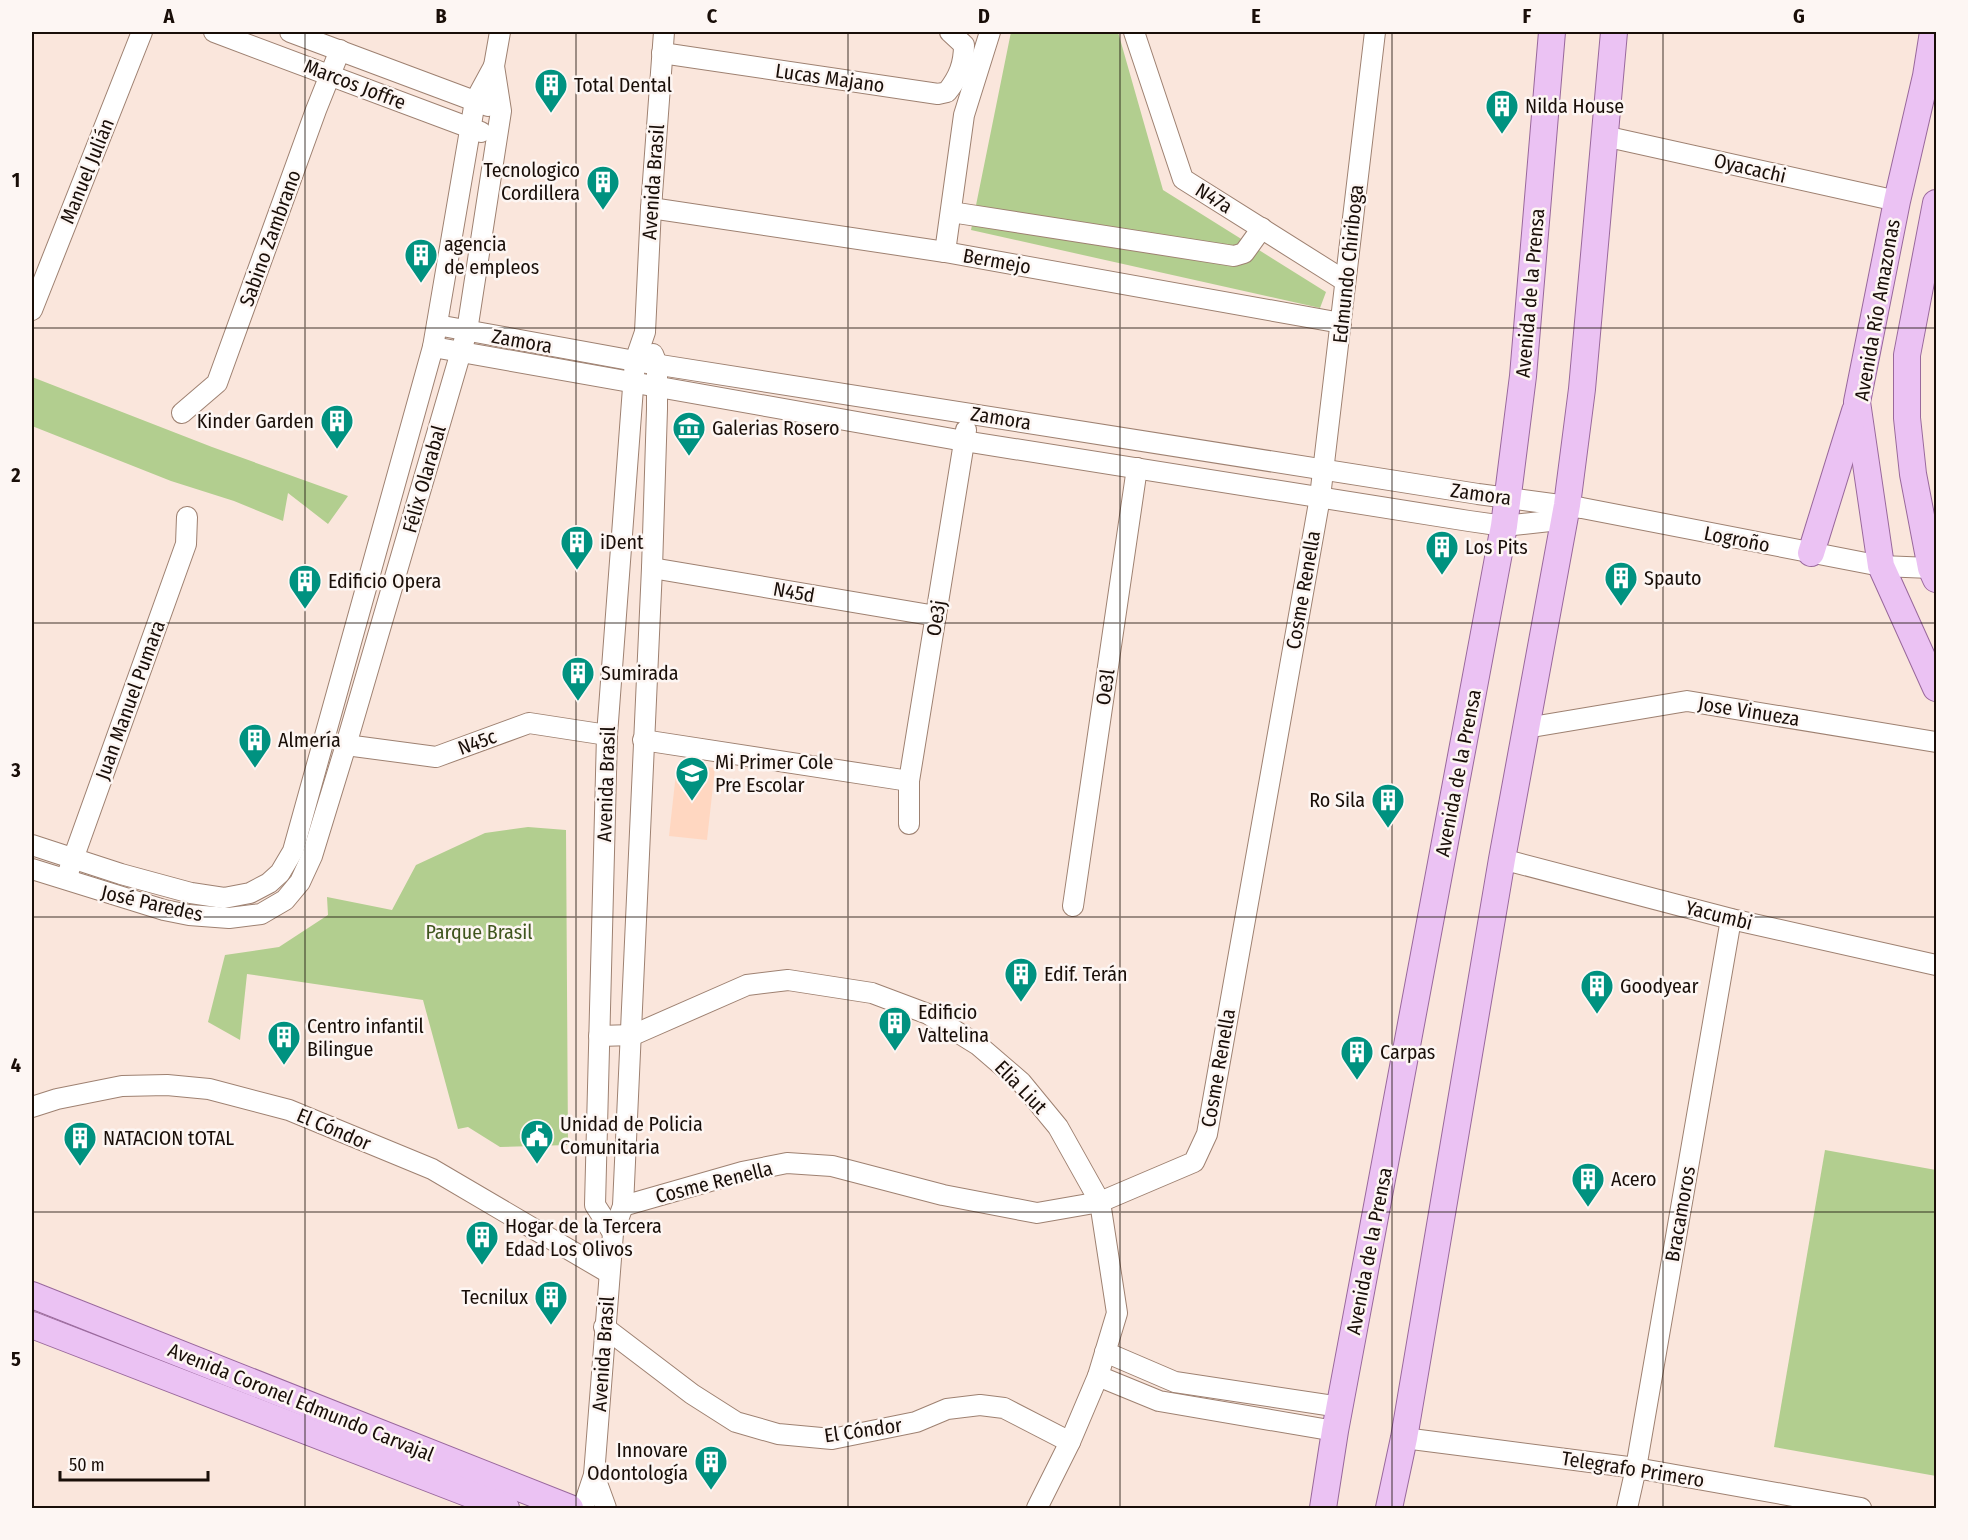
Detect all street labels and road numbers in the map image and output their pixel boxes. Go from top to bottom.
street label: Marcos Joffre [301,54,409,114]
street label: Lucas Majano [774,58,886,98]
street label: Manuel Julián [55,115,119,227]
street label: Avenida Brasil [637,123,669,241]
street label: Oyacachi [1712,148,1788,188]
street label: Sabino Zambrano [234,167,306,309]
street label: N47a [1191,178,1237,218]
street label: Edmundo Chiriboga [1328,183,1368,345]
street label: Avenida de la Prensa [1511,207,1549,379]
street label: Avenida Río Amazonas [1849,217,1905,403]
street label: Bermejo [961,243,1033,279]
street label: Zamora [490,324,554,358]
street label: Zamora [969,401,1033,435]
street label: Félix Olarabal [397,422,451,536]
street label: Zamora [1449,478,1513,510]
street label: Logroño [1702,521,1772,557]
street label: Cosme Renella [1281,529,1325,651]
street label: N45d [771,577,817,607]
street label: Oe3j [921,598,951,638]
street label: Juan Manuel Pumara [90,617,170,783]
street label: Oe3l [1091,667,1119,707]
street label: Avenida de la Prensa [1430,687,1486,859]
street label: Jose Vinueza [1696,691,1802,731]
street label: N45c [454,724,500,760]
street label: Avenida Brasil [592,726,620,842]
street label: José Paredes [99,880,205,926]
street label: Yacumbi [1683,895,1755,935]
street label: Cosme Renella [1196,1007,1240,1129]
street label: Elia Liut [990,1055,1053,1119]
street label: El Cóndor [293,1103,375,1155]
street label: Cosme Renella [653,1156,775,1208]
street label: Bracamoros [1660,1164,1700,1264]
street label: Avenida de la Prensa [1341,1165,1397,1337]
street label: Avenida Brasil [587,1295,619,1413]
street label: Avenida Coronel Edmundo Carvajal [165,1338,437,1466]
street label: El Cóndor [823,1413,903,1447]
street label: Telegrafo Primero [1560,1446,1706,1492]

